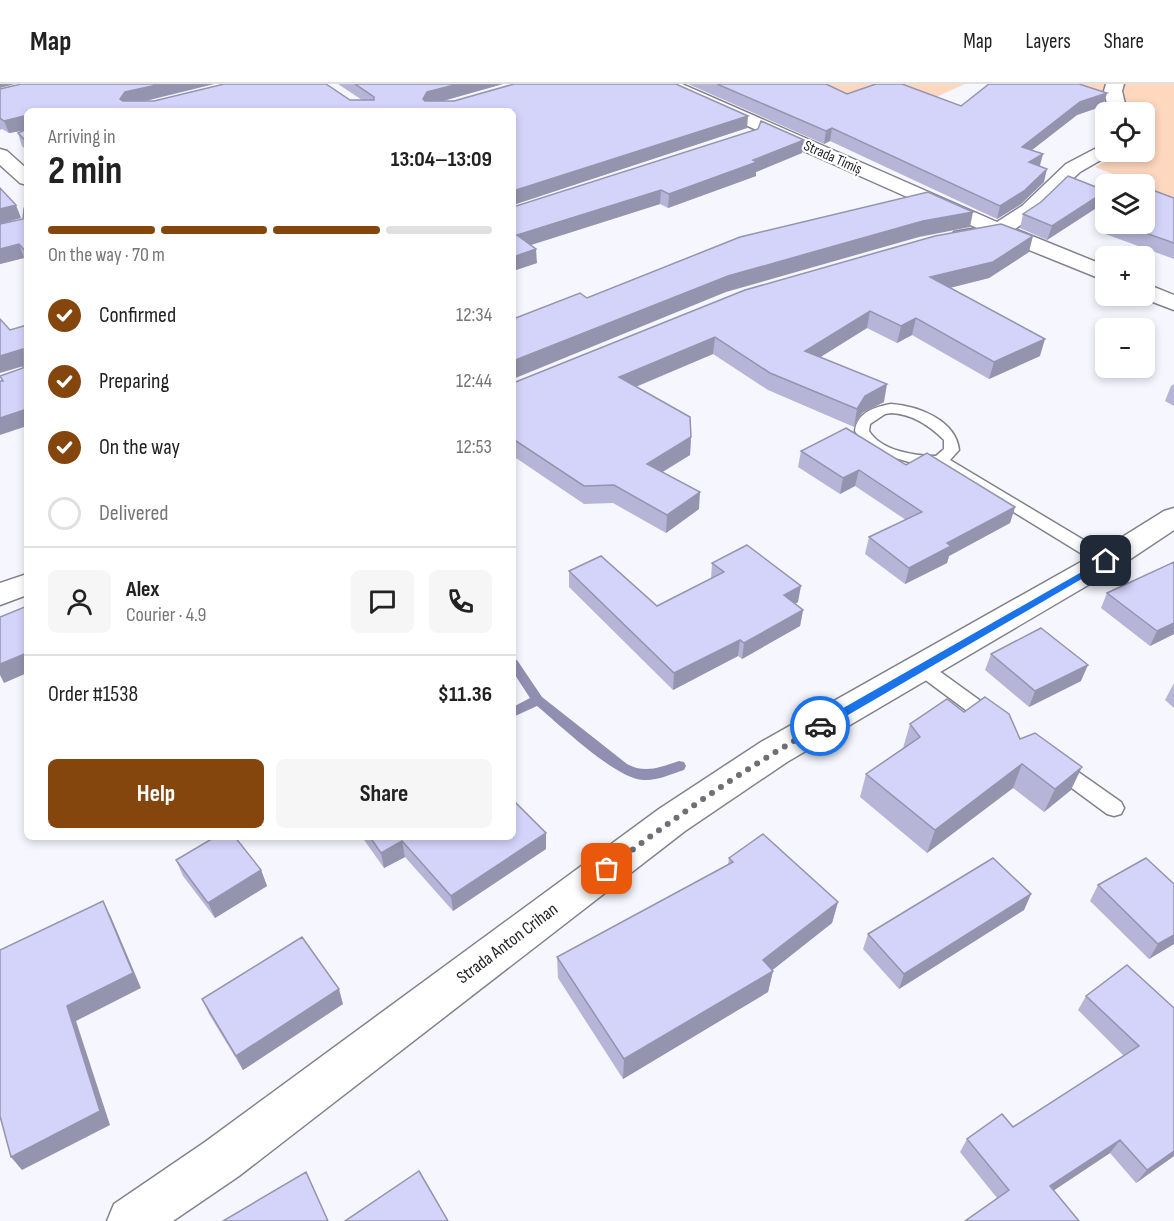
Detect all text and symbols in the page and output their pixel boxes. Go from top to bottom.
text: Map [30,25,71,58]
text: Map [963,29,992,54]
text: Layers [1025,29,1071,54]
text: Share [1104,29,1144,54]
map controls [1095,102,1155,378]
button: locate [1095,102,1155,162]
text: Arriving in [48,125,116,149]
street label: Strada Timiș [801,136,865,179]
text: 13:04–13:09 [391,146,492,173]
text: 2 min [48,148,122,195]
button: layers [1095,174,1155,234]
text: On the way · 70 m [48,243,165,267]
button: + [1095,246,1155,306]
icon: check [48,299,81,332]
text: Confirmed [99,302,176,329]
text: 12:34 [456,303,492,327]
button: − [1095,318,1155,378]
icon: check [48,365,81,398]
text: Preparing [99,368,169,395]
text: 12:44 [456,369,492,393]
icon: check [48,431,81,464]
text: On the way [99,434,180,461]
text: 12:53 [456,435,492,459]
text: Delivered [99,500,168,527]
pin [1080,535,1131,586]
icon: home [1089,544,1122,577]
button: person [48,570,111,633]
button: chat [351,570,414,633]
button: phone [429,570,492,633]
text: Alex [126,576,159,603]
text: Courier · 4.9 [126,603,206,627]
text: Order #1538 [48,681,138,708]
text: $11.36 [438,681,492,708]
courier [790,696,850,756]
icon: car [804,710,837,743]
button: Help [48,759,264,828]
button: Share [276,759,492,828]
pin [581,843,632,894]
icon: bag [590,852,623,885]
street label: Strada Anton Crihan [453,899,562,988]

